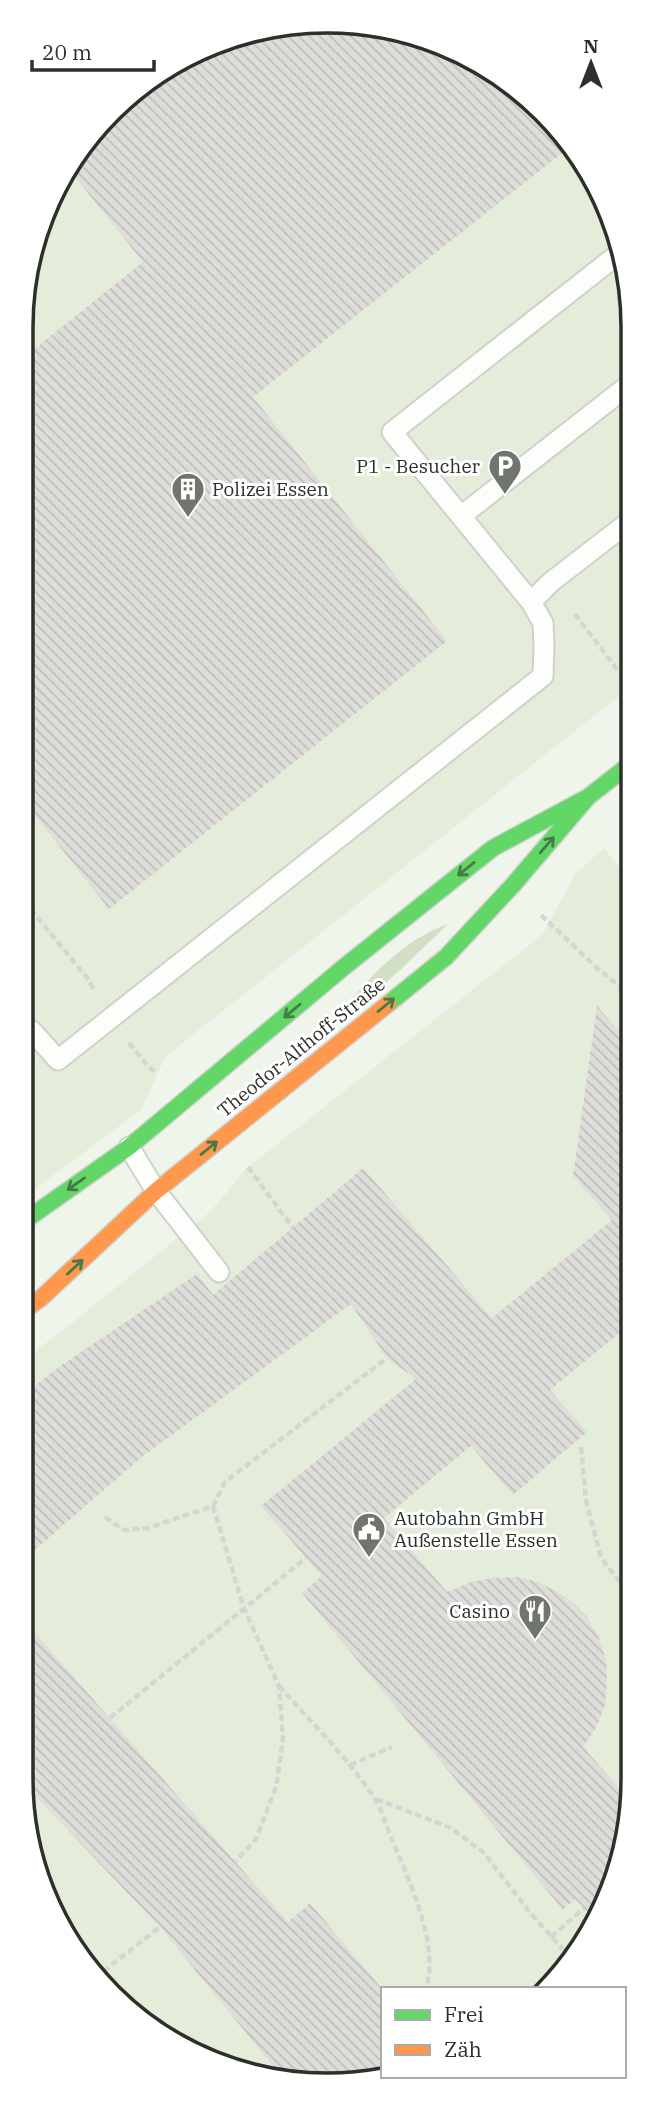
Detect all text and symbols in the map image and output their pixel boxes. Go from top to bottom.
scale bar [32,28,154,72]
north arrow [556,28,626,98]
text: N [583,34,599,58]
text: 20 m [42,38,92,66]
parking icon: P1 - Besucher [486,447,524,496]
place label: P1 - Besucher [356,454,481,478]
building icon: Polizei Essen [169,470,207,519]
place label: Polizei Essen [212,477,329,501]
one-way arrow [539,836,555,854]
one-way arrow [458,862,476,877]
street label: Theodor-Althoff-Straße [212,972,390,1122]
one-way arrow [377,997,395,1013]
one-way arrow [283,1003,301,1019]
one-way arrow [200,1140,218,1156]
one-way arrow [67,1177,86,1191]
one-way arrow [66,1259,84,1275]
place label: Autobahn GmbH Außenstelle Essen [394,1506,558,1552]
public building icon: Autobahn GmbH Außenstelle Essen [350,1510,388,1559]
restaurant icon: Casino [516,1592,554,1641]
place label: Casino [449,1599,510,1623]
legend [381,1987,626,2078]
text: Frei [444,2000,484,2028]
text: Zäh [444,2035,482,2063]

